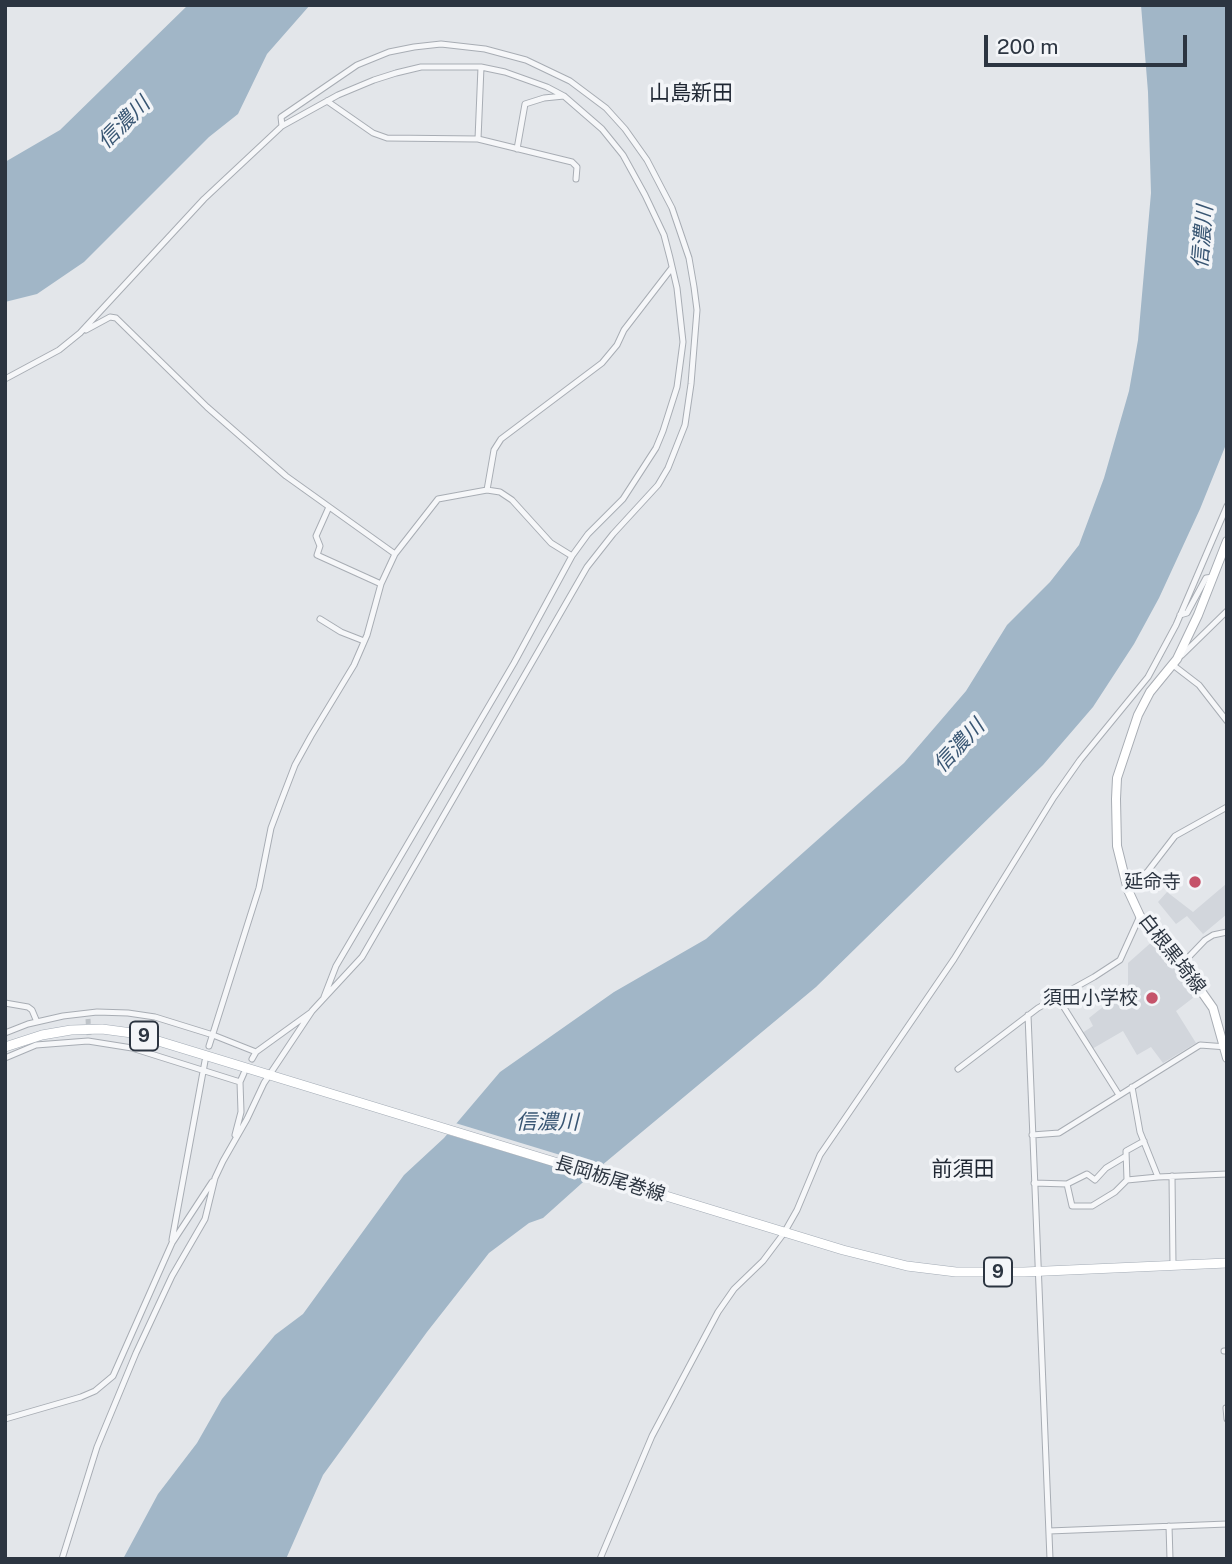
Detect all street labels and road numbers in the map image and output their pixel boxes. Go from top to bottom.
street label: 白根黒埼線 [1134,910,1210,998]
road number: 9 [130,1021,158,1050]
street label: 長岡栃尾巻線 [552,1151,668,1207]
road number: 9 [984,1258,1012,1287]

